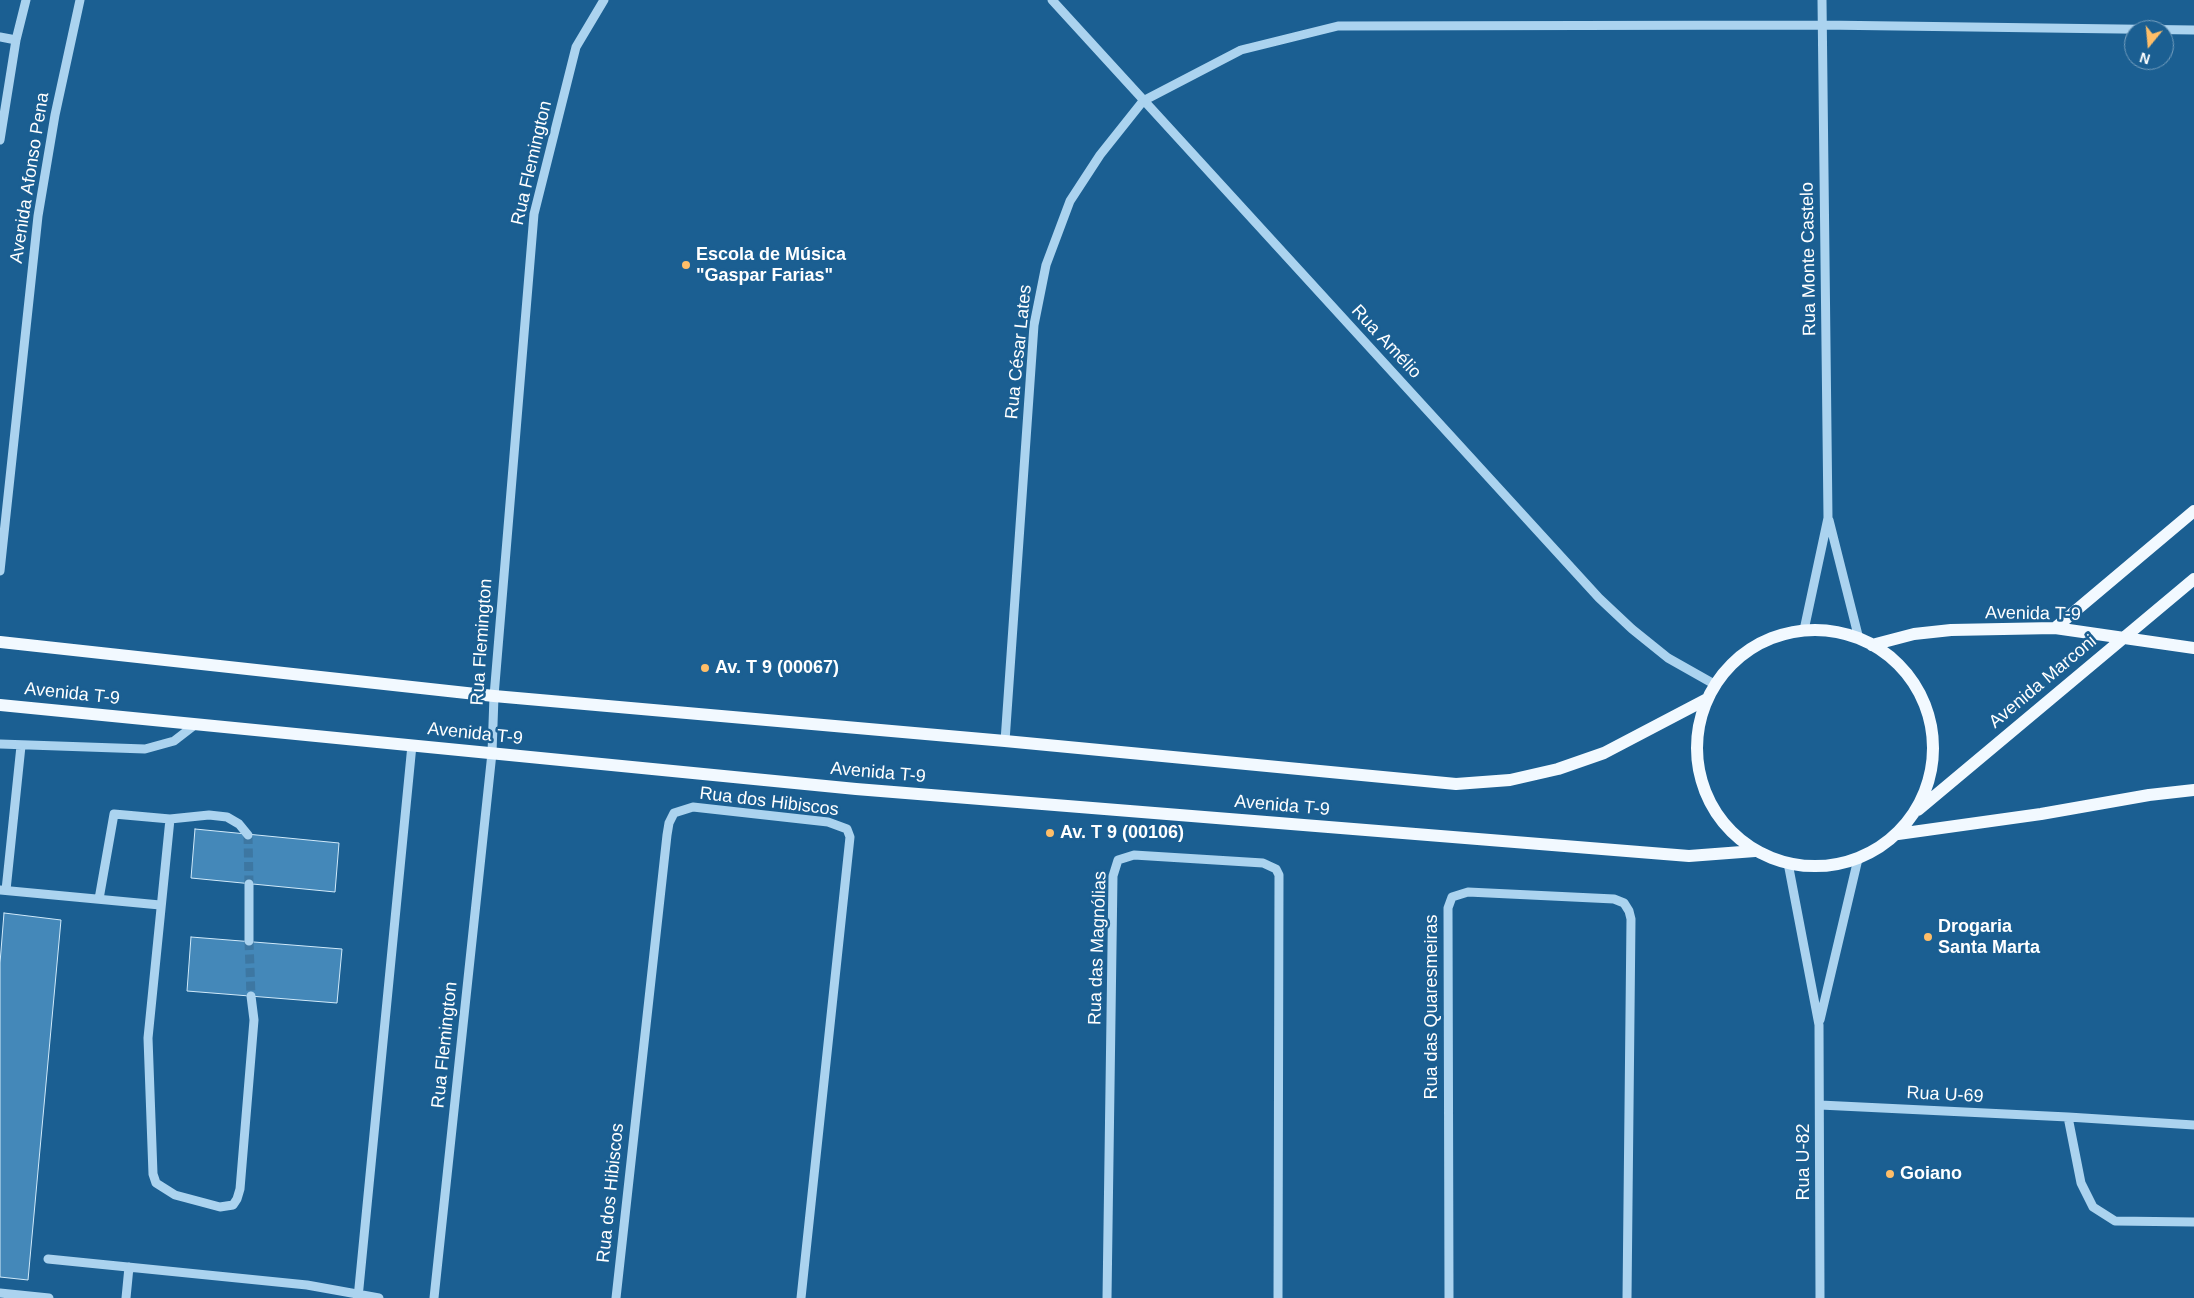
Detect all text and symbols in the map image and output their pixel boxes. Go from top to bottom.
north arrow [2124,20,2174,70]
text: N [2138,49,2152,68]
street label: Avenida Afonso Pena [6,91,54,265]
street label: Rua Flemington [507,99,557,227]
street label: Rua Monte Castelo [1797,182,1821,336]
place label: Escola de Música "Gaspar Farias" [696,244,846,286]
marker: Escola de Música "Gaspar Farias" [680,259,692,271]
street label: Rua César Lates [1001,284,1037,420]
street label: Rua Amélio [1346,301,1426,383]
street label: Rua Flemington [467,578,497,706]
street label: Avenida T-9 [1985,602,2081,626]
street label: Avenida Marconi [1985,631,2101,733]
place label: Av. T 9 (00067) [715,657,839,679]
marker: Av. T 9 (00067) [699,662,711,674]
street label: Avenida T-9 [23,678,121,710]
street label: Avenida T-9 [426,718,524,750]
street label: Avenida T-9 [829,758,927,788]
street label: Rua dos Hibiscos [698,783,840,821]
street label: Avenida T-9 [1233,791,1331,821]
place label: Av. T 9 (00106) [1060,822,1184,844]
marker: Av. T 9 (00106) [1044,827,1056,839]
street label: Rua das Magnólias [1085,871,1111,1025]
street label: Rua das Quaresmeiras [1421,914,1443,1100]
place label: Drogaria Santa Marta [1938,916,2040,959]
marker: Drogaria Santa Marta [1922,931,1934,943]
street label: Rua Flemington [428,981,462,1109]
street label: Rua U-69 [1906,1082,1984,1108]
street label: Rua dos Hibiscos [593,1122,629,1264]
street label: Rua U-82 [1793,1123,1815,1201]
place label: Goiano [1900,1163,1962,1185]
marker: Goiano [1884,1168,1896,1180]

